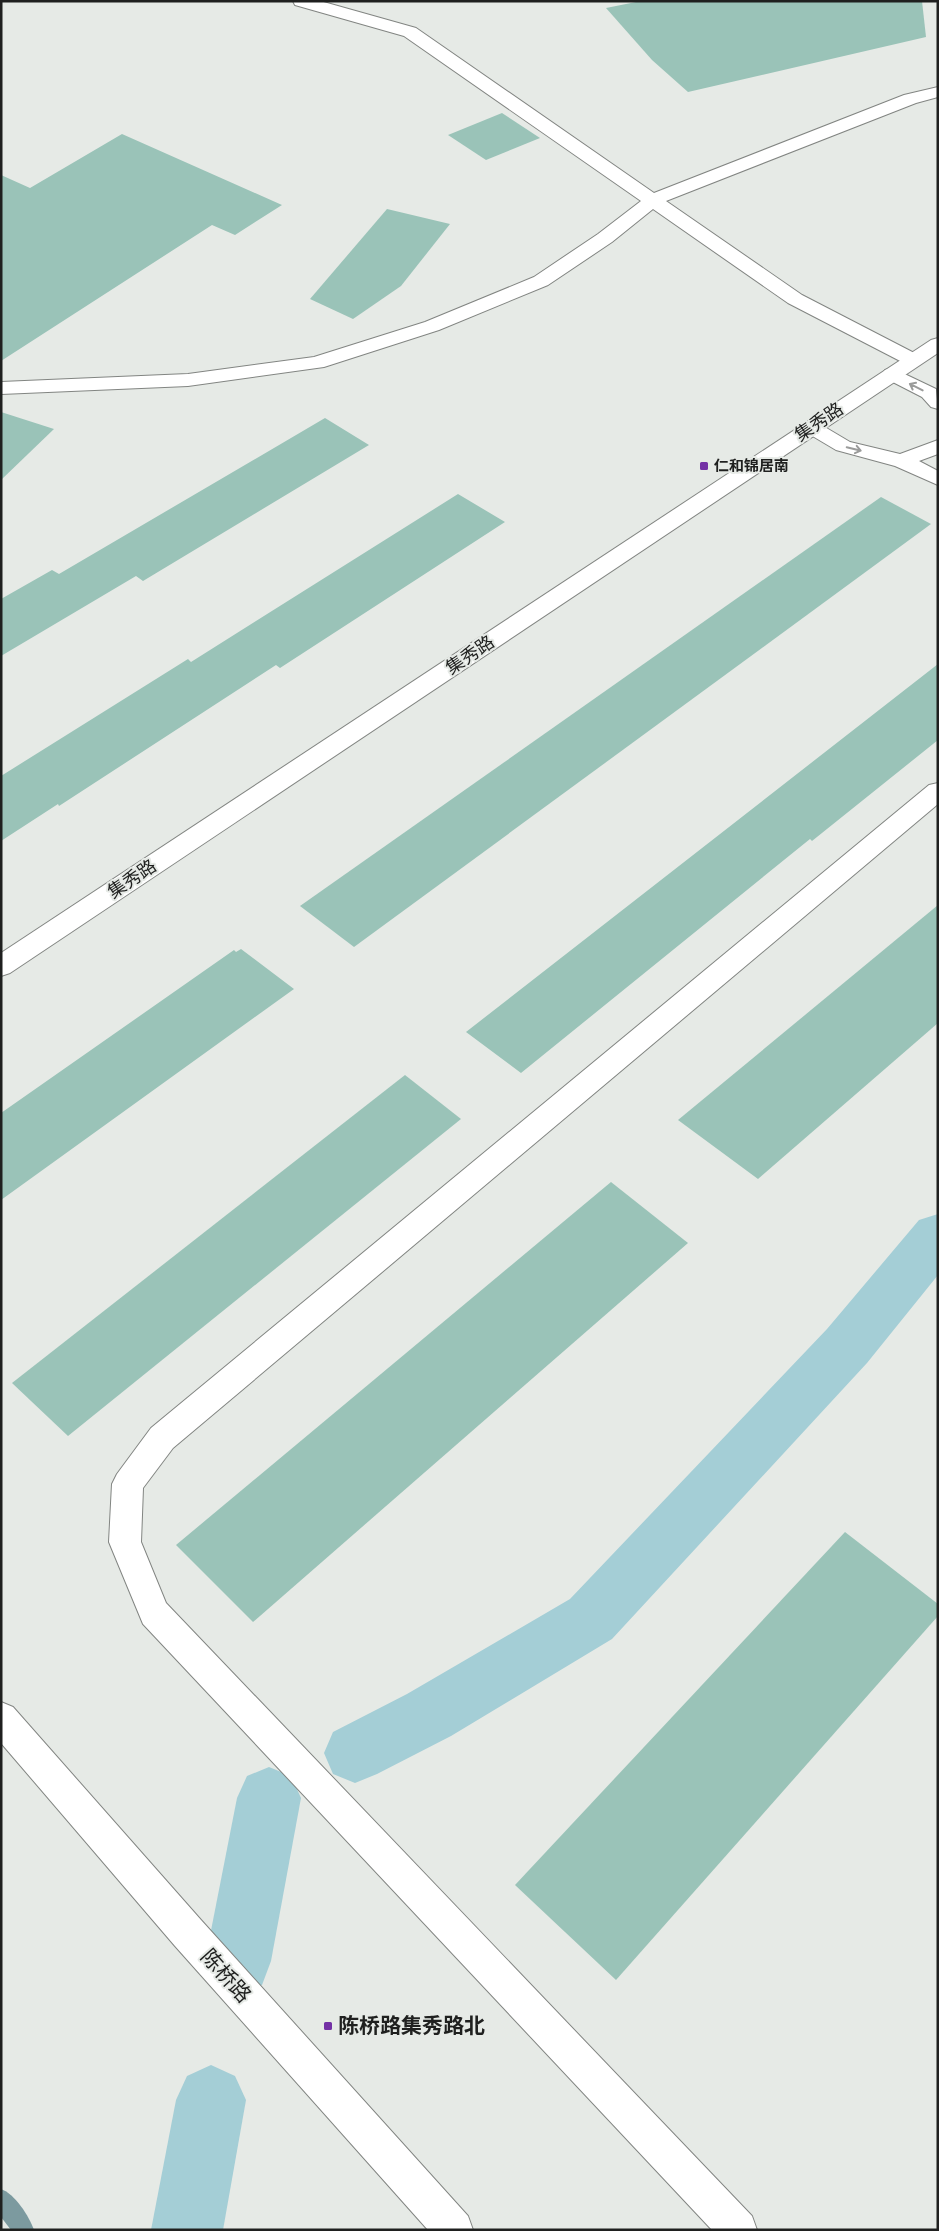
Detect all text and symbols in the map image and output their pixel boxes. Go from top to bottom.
one-way arrow [909,382,924,391]
street label: 集秀路 [789,396,849,448]
one-way arrow [845,445,861,454]
place label: 仁和锦居南 [714,455,789,477]
marker: 仁和锦居南 [698,460,710,472]
street label: 集秀路 [440,629,500,681]
street label: 集秀路 [102,853,162,905]
street label: 陈桥路 [194,1943,258,2009]
place label: 陈桥路集秀路北 [338,2011,485,2041]
marker: 陈桥路集秀路北 [322,2020,334,2032]

